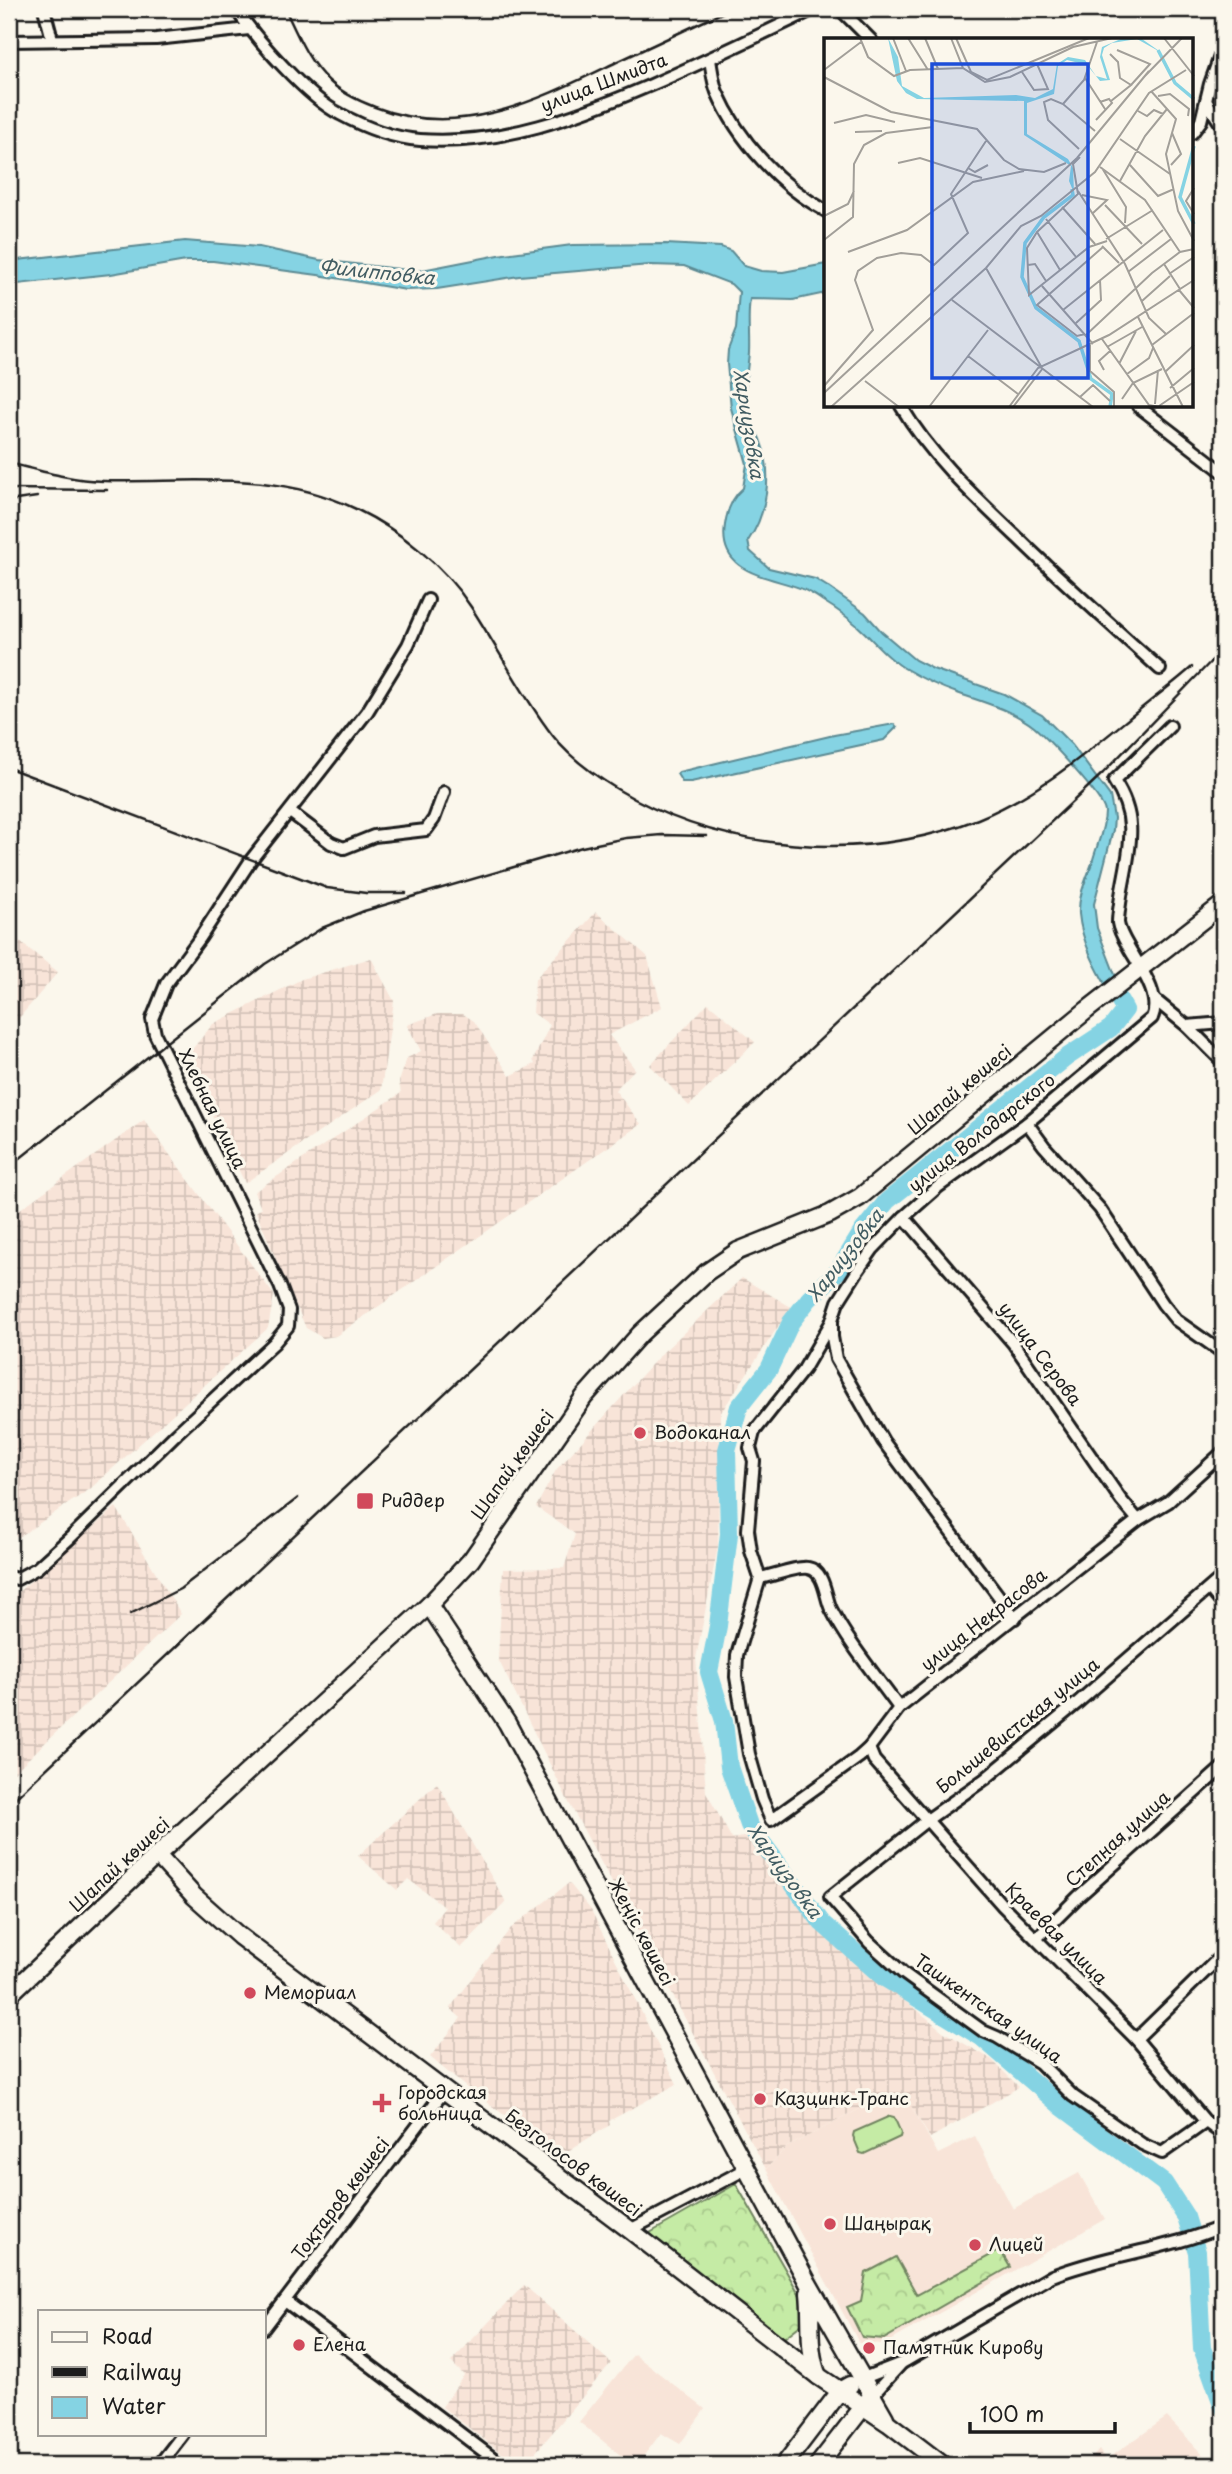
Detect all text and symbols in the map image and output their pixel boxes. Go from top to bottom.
inset map [824,38,1194,408]
street label: улица Шмидта [536,45,671,118]
water label: Филипповка [318,251,437,291]
water label: Хариузовка [728,367,773,482]
street label: Шапай көшесі [901,1037,1017,1140]
street label: Хлебная улица [173,1044,254,1174]
street label: улица Володарского [902,1066,1060,1198]
water label: Хариузовка [799,1201,890,1307]
street label: улица Серова [993,1295,1090,1411]
street label: Шапай көшесі [464,1404,560,1525]
place label: Водоканал [654,1418,751,1445]
marker: Водоканал [632,1425,648,1441]
place label: Риддер [381,1486,445,1513]
marker: Риддер [355,1491,375,1511]
street label: улица Некрасова [914,1560,1053,1677]
street label: Большевистская улица [930,1650,1105,1799]
street label: Степная улица [1059,1783,1176,1892]
street label: Шапай көшесі [63,1810,175,1918]
water label: Хариузовка [742,1817,830,1924]
street label: Жеңіс көшесі [602,1872,682,1990]
street label: Краевая улица [1000,1876,1115,1991]
street label: Ташкентская улица [909,1946,1069,2069]
place label: Мемориал [264,1978,356,2005]
marker: Мемориал [242,1985,258,2001]
place label: Городская больница [398,2078,487,2126]
place label: Казцинк-Транс [774,2084,909,2111]
marker: Казцинк-Транс [752,2091,768,2107]
marker: Городская больница [372,2093,392,2113]
street label: Безголосов көшесі [500,2101,648,2222]
street label: Тоқтаров көшесі [285,2131,395,2265]
place label: Шаңырақ [844,2209,931,2236]
marker: Шаңырақ [822,2216,838,2232]
place label: Лицей [989,2230,1044,2257]
marker: Лицей [967,2237,983,2253]
legend [38,2310,266,2436]
text: Road [102,2319,153,2351]
place label: Елена [313,2330,367,2357]
place label: Памятник Кирову [883,2333,1043,2360]
marker: Елена [291,2337,307,2353]
marker: Памятник Кирову [861,2340,877,2356]
text: Railway [102,2355,182,2387]
text: Water [102,2389,166,2421]
scale bar [970,2390,1115,2434]
text: 100 m [980,2397,1044,2429]

